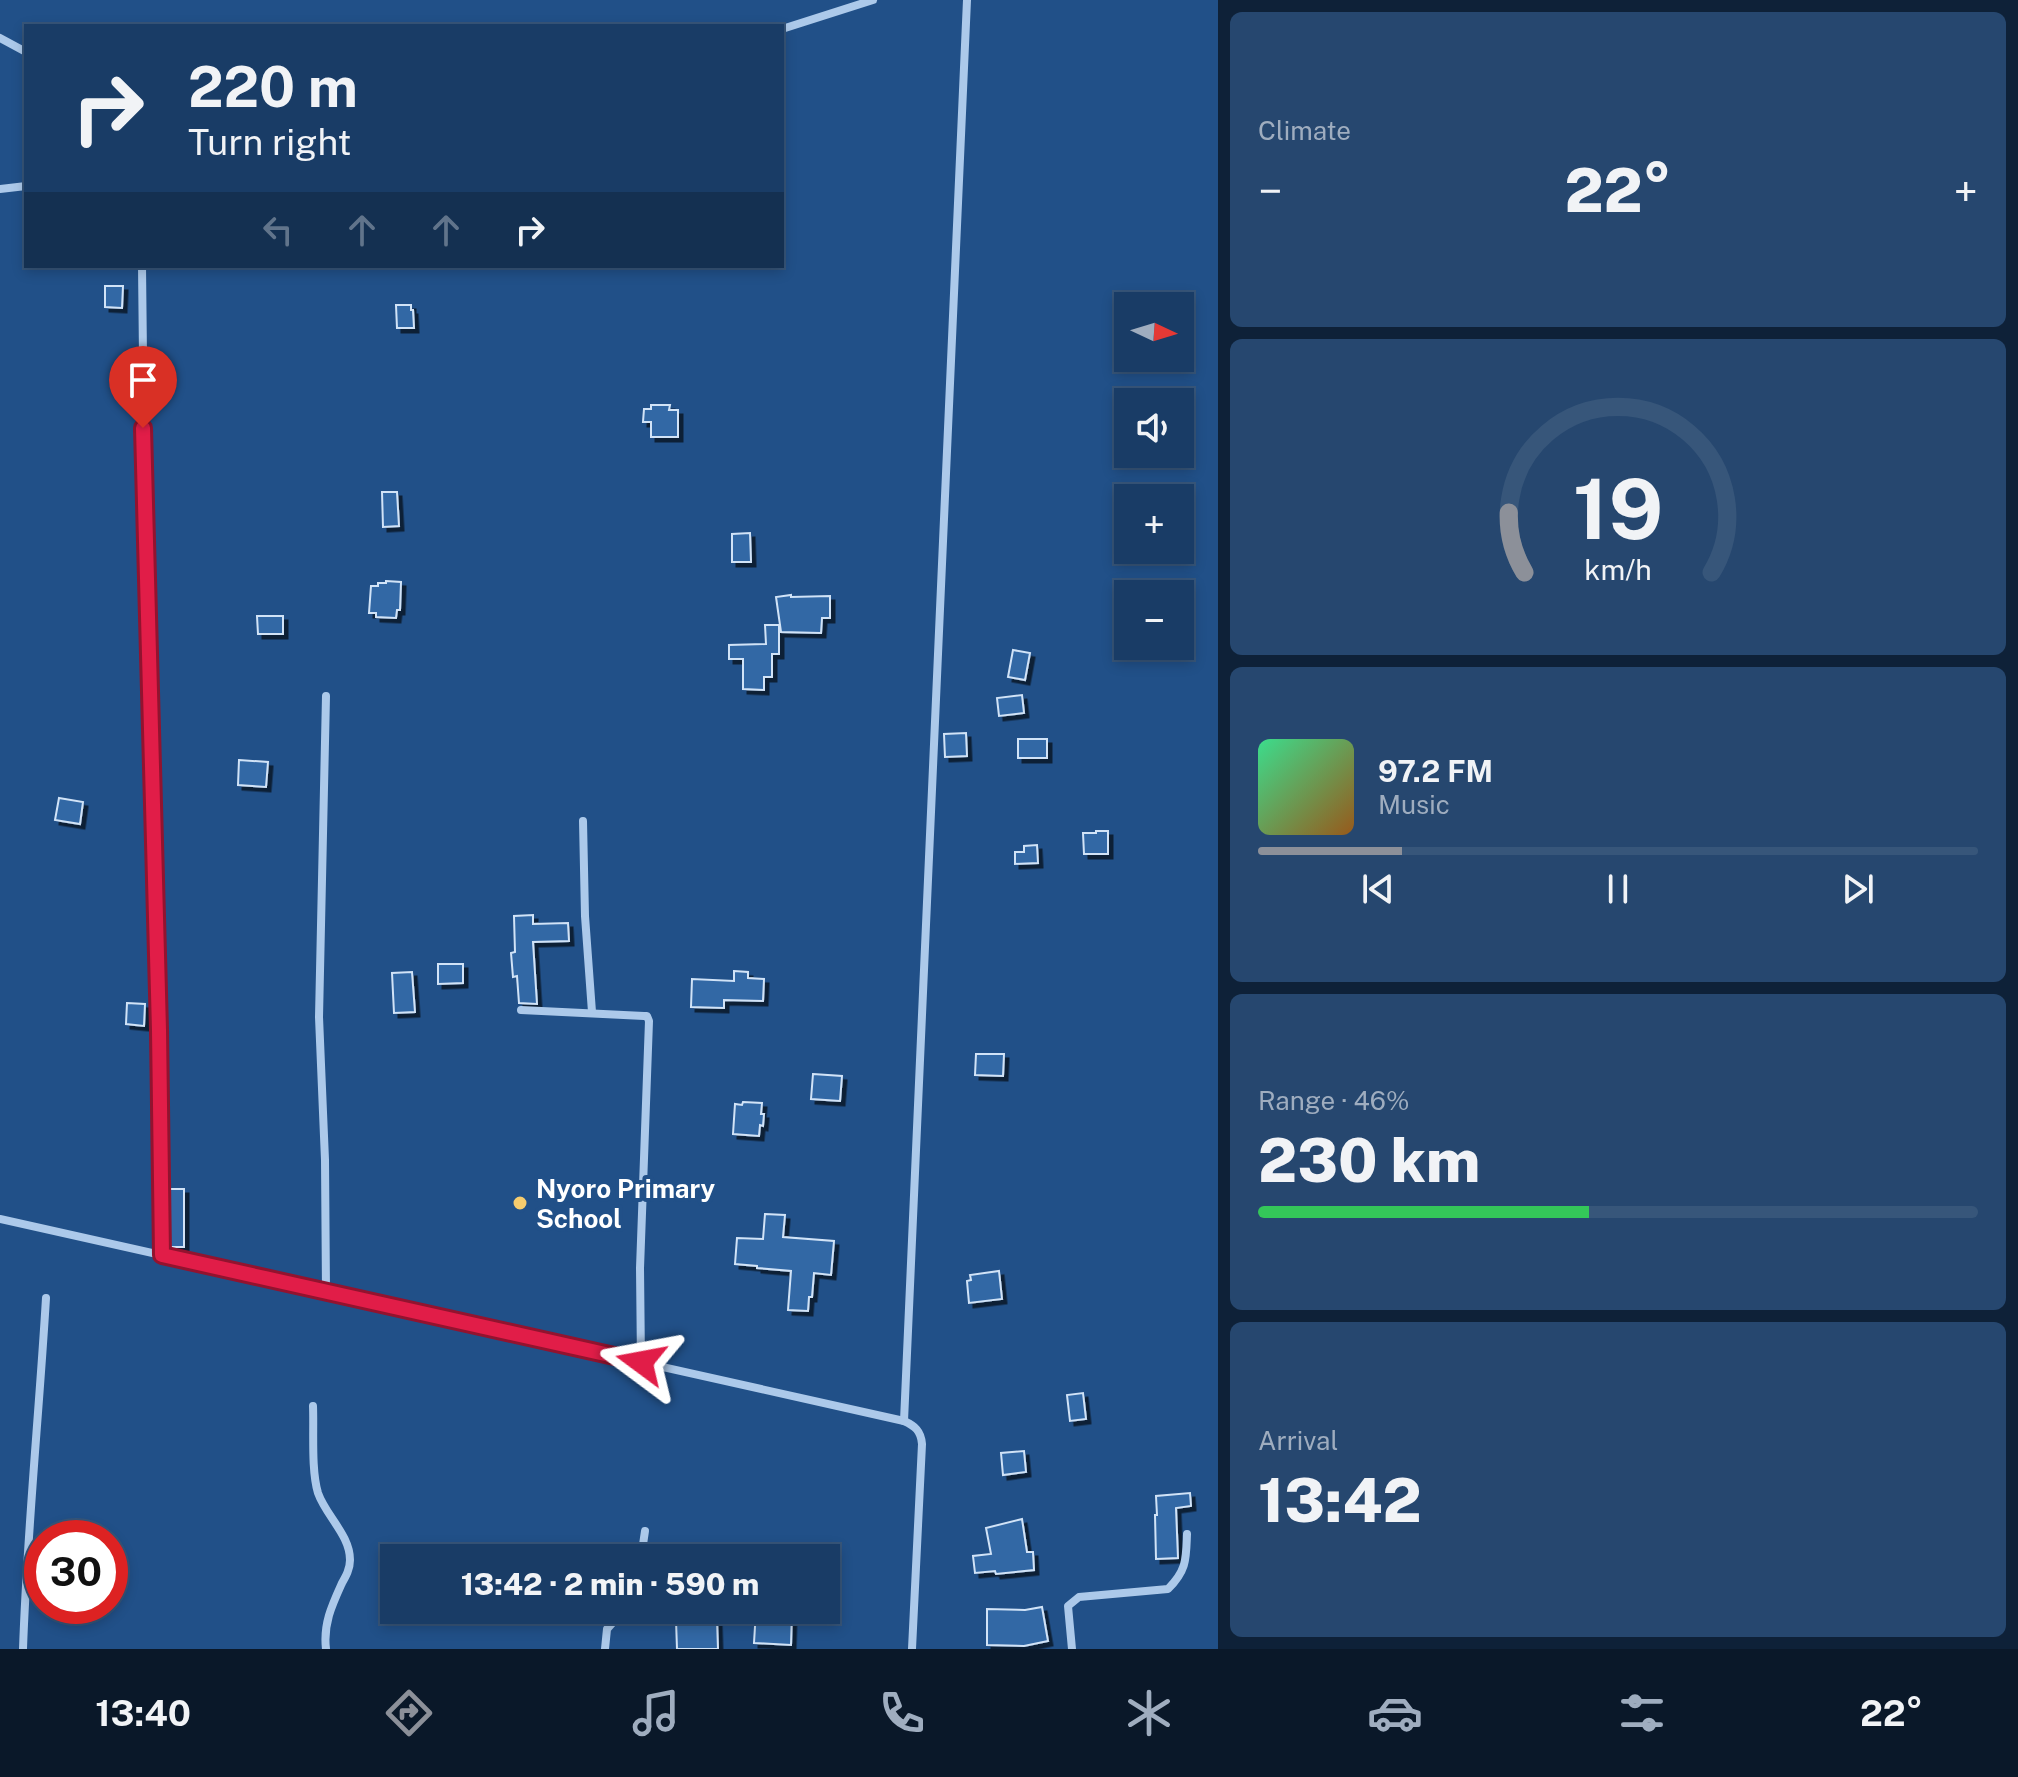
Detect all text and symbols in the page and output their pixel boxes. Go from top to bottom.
text: 220 m [188,54,358,120]
icon: right [56,56,160,160]
text: Climate [1258,115,1351,146]
text: Turn right [188,121,351,163]
text: 22° [1564,155,1672,226]
text: − [1258,165,1282,217]
text: + [1954,165,1978,217]
icon: left [256,208,300,252]
icon: ahead [340,208,384,252]
icon: ahead [424,208,468,252]
icon: right [508,208,552,252]
north arrow [1114,292,1194,372]
map controls [1114,292,1194,660]
pin [109,346,177,428]
icon: arrive [121,358,165,402]
button: sound [1114,388,1194,468]
text: 19 [1573,460,1663,558]
button: + [1114,484,1194,564]
text: km/h [1584,553,1652,586]
button: − [1114,580,1194,660]
text: 97.2 FM [1378,753,1493,789]
text: Music [1378,789,1450,820]
icon: previous [1356,867,1400,911]
icon: pause [1596,867,1640,911]
icon: next [1836,867,1880,911]
text: Range · 46% [1258,1085,1409,1116]
text: 230 km [1258,1125,1480,1196]
place label: Nyoro Primary School [536,1173,716,1234]
marker: Nyoro Primary School [511,1194,529,1212]
position arrow [599,1320,683,1404]
text: Arrival [1258,1425,1338,1456]
text: 13:42 [1258,1465,1422,1536]
speed limit sign: 30 [24,1520,128,1624]
text: 13:42 · 2 min · 590 m [461,1566,759,1602]
icon: directions [381,1685,437,1741]
icon: music [628,1685,684,1741]
icon: phone [874,1685,930,1741]
icon: climate [1121,1685,1177,1741]
icon: car [1367,1685,1423,1741]
icon: filters [1614,1685,1670,1741]
text: 13:40 [95,1692,191,1734]
text: 22° [1860,1692,1923,1734]

